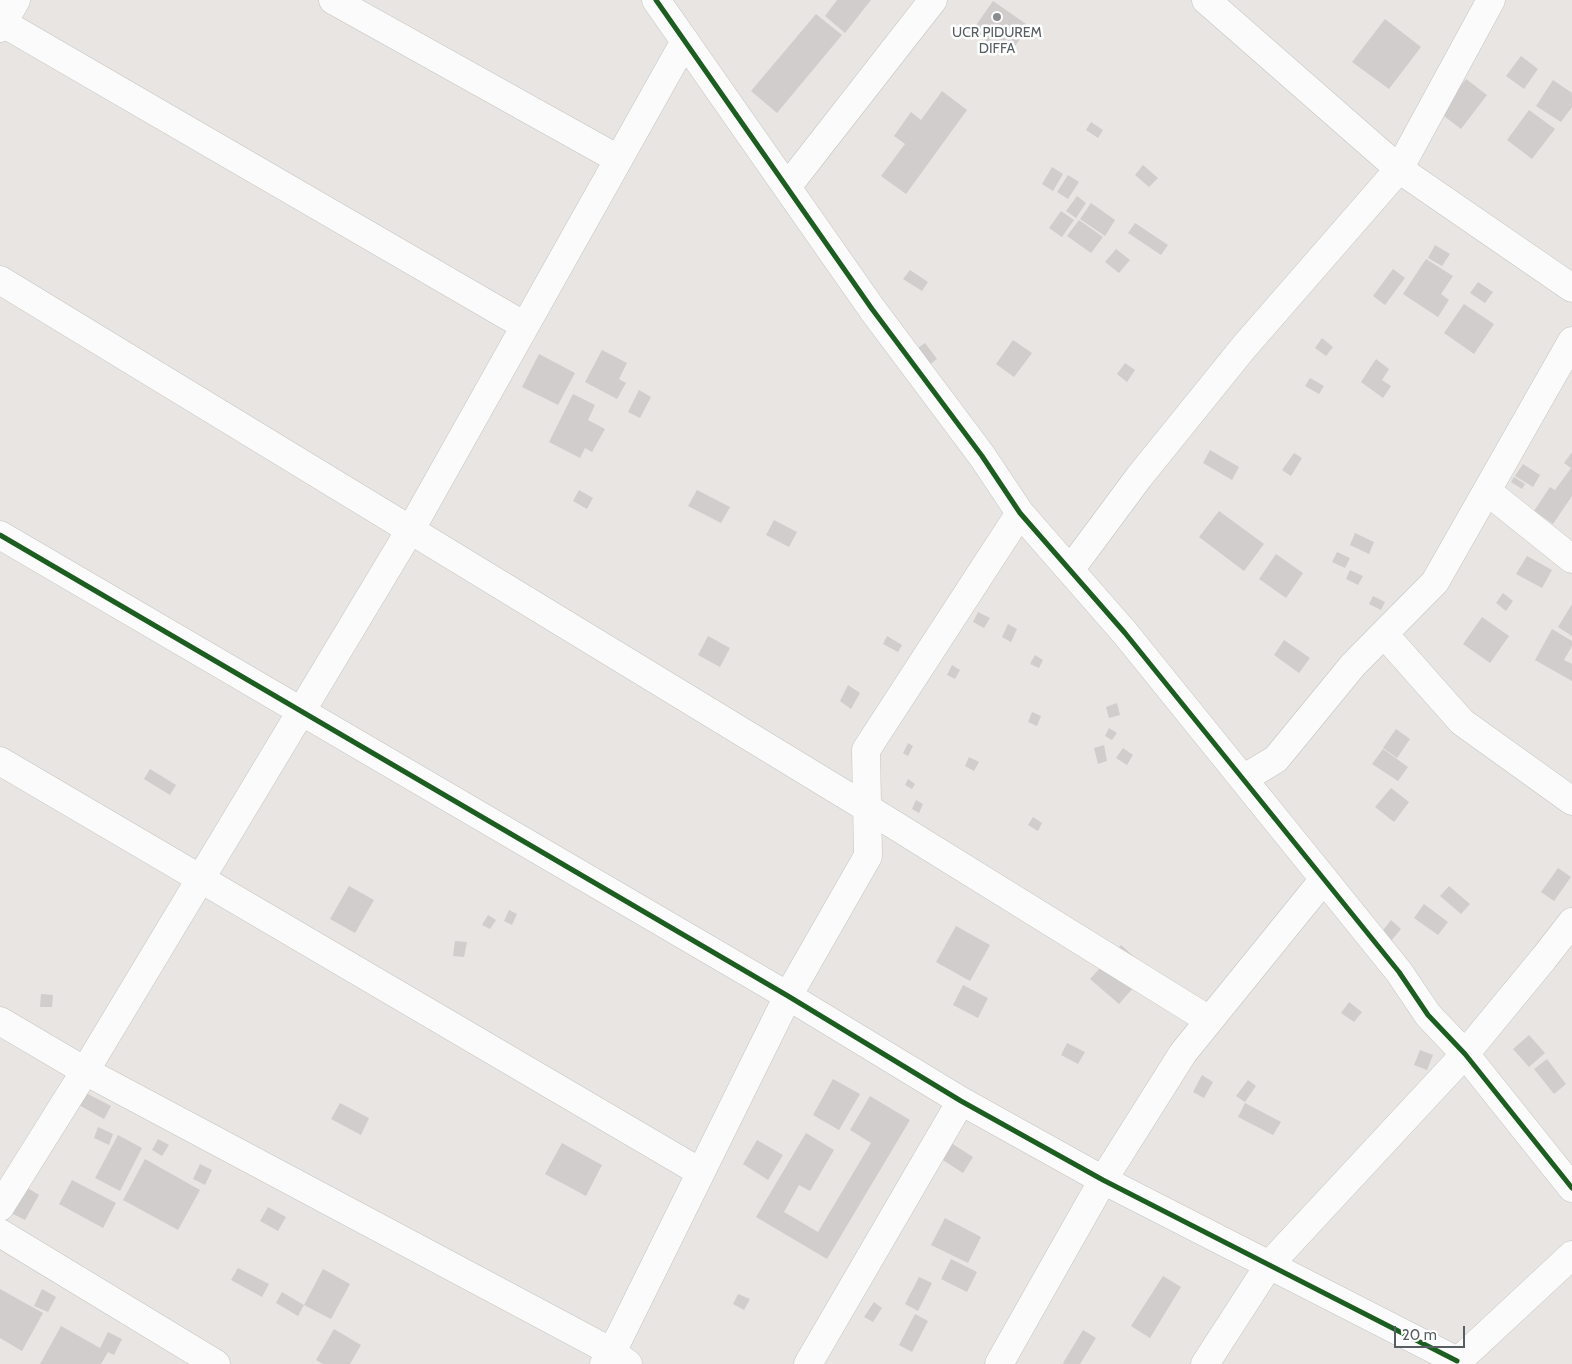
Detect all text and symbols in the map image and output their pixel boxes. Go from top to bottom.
marker: UCR PIDUREM DIFFA [991,11,1003,23]
place label: UCR PIDUREM DIFFA [952,25,1042,58]
scale bar [1397,1316,1468,1348]
text: 20 m [1402,1326,1437,1344]

